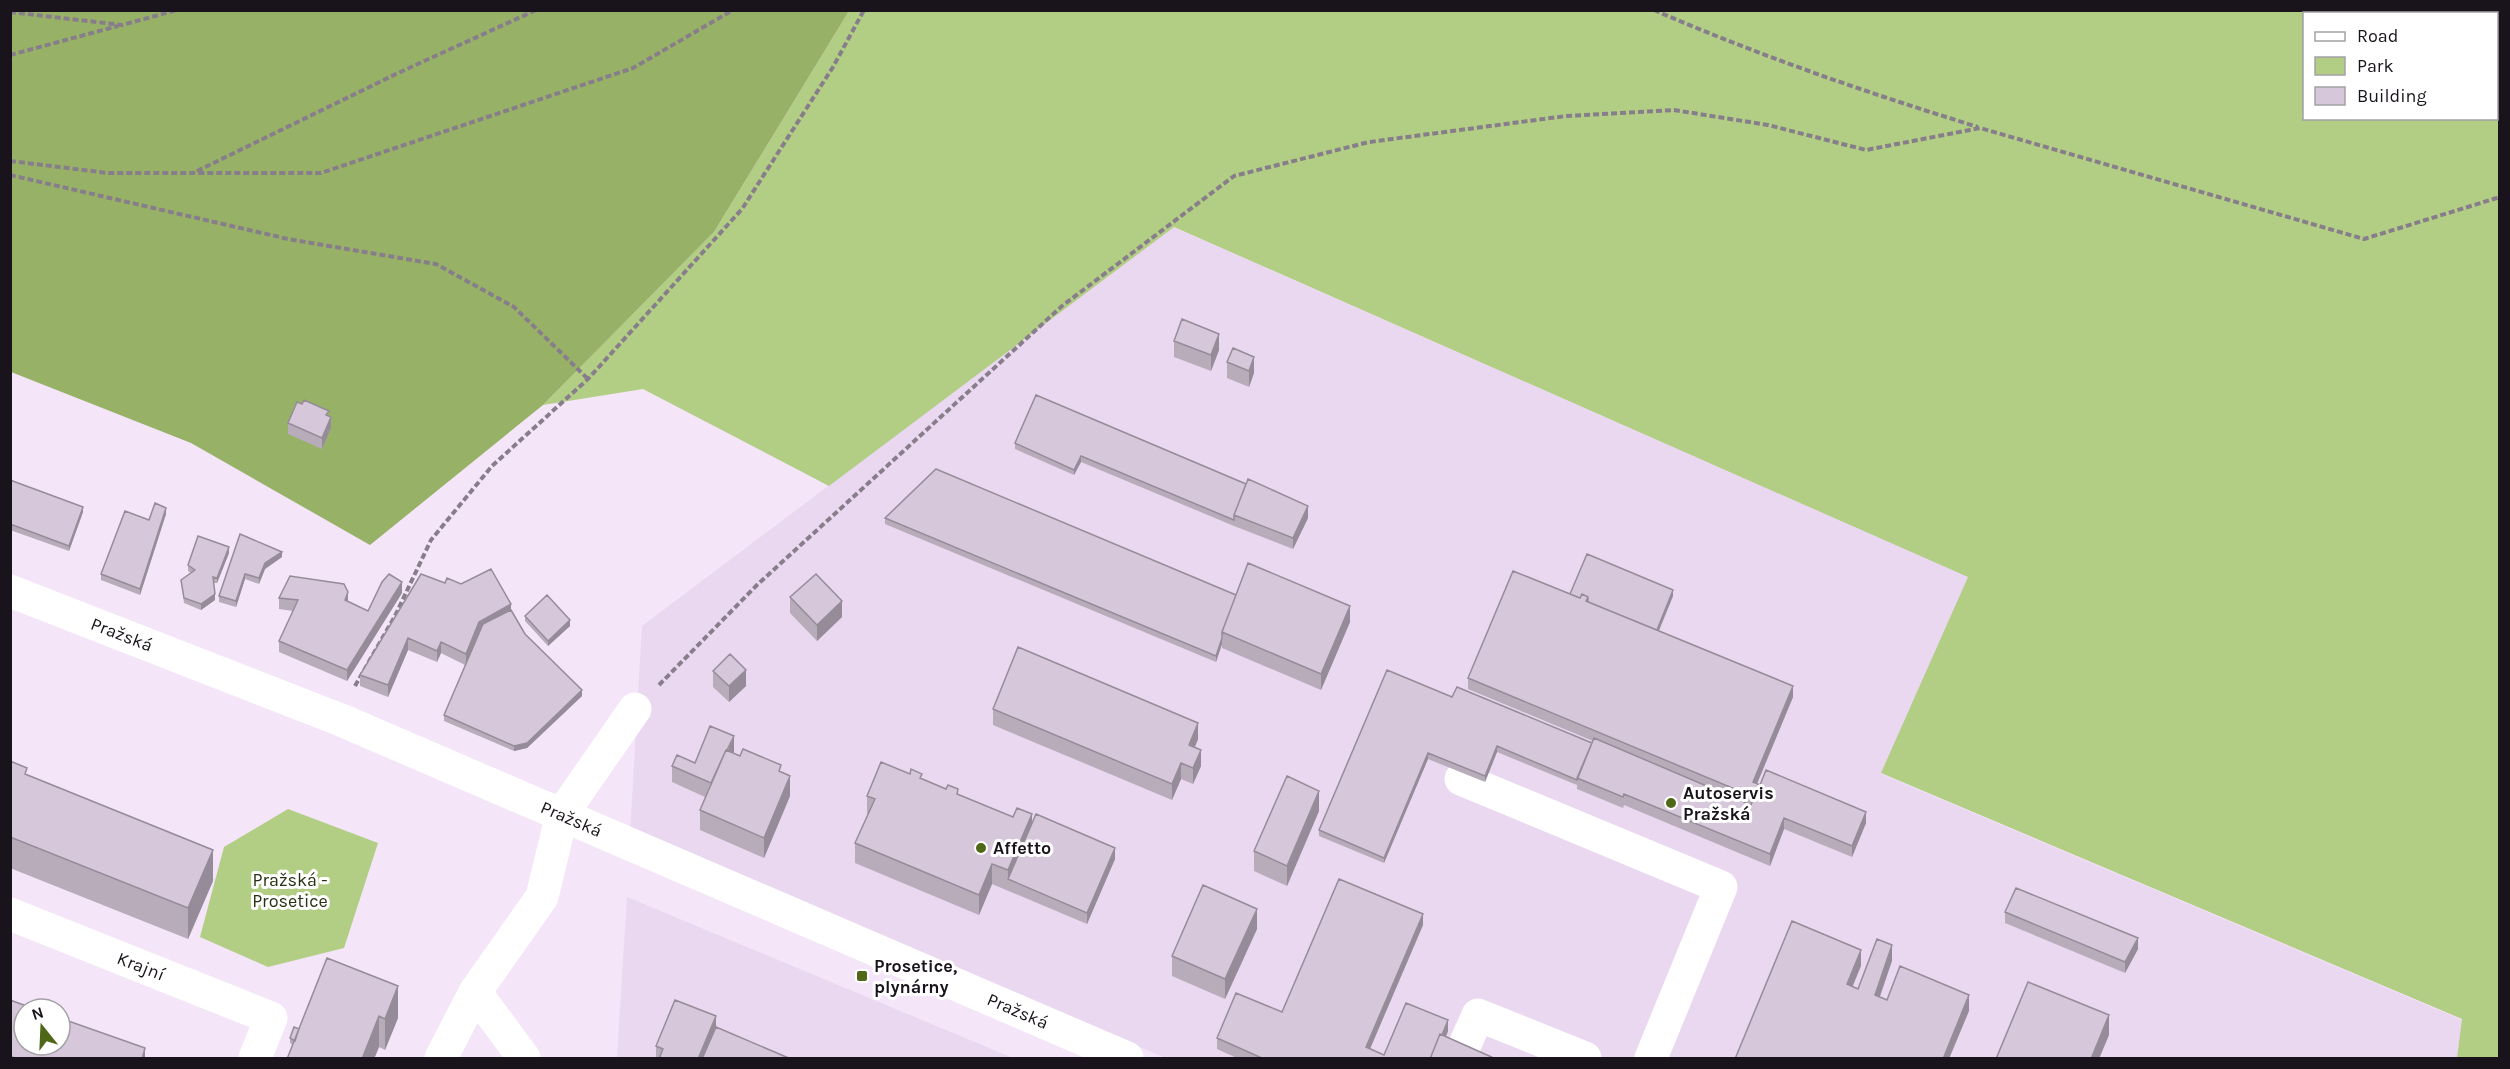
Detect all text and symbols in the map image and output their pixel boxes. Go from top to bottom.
legend [2303,12,2498,120]
text: Road [2357,25,2398,47]
text: Park [2357,55,2394,77]
text: Building [2357,85,2427,107]
street label: Pražská [88,613,156,657]
place label: Autoservis Pražská [1683,782,1774,825]
street label: Pražská [537,796,605,842]
marker: Autoservis Pražská [1664,796,1678,810]
place label: Affetto [993,837,1051,859]
marker: Affetto [974,841,988,855]
park label: Pražská - Prosetice [252,869,328,912]
street label: Krajní [114,947,169,986]
place label: Prosetice, plynárny [874,955,958,998]
marker: Prosetice, plynárny [855,969,869,983]
street label: Pražská [984,988,1052,1034]
north arrow [12,997,72,1057]
text: N [29,1002,46,1024]

